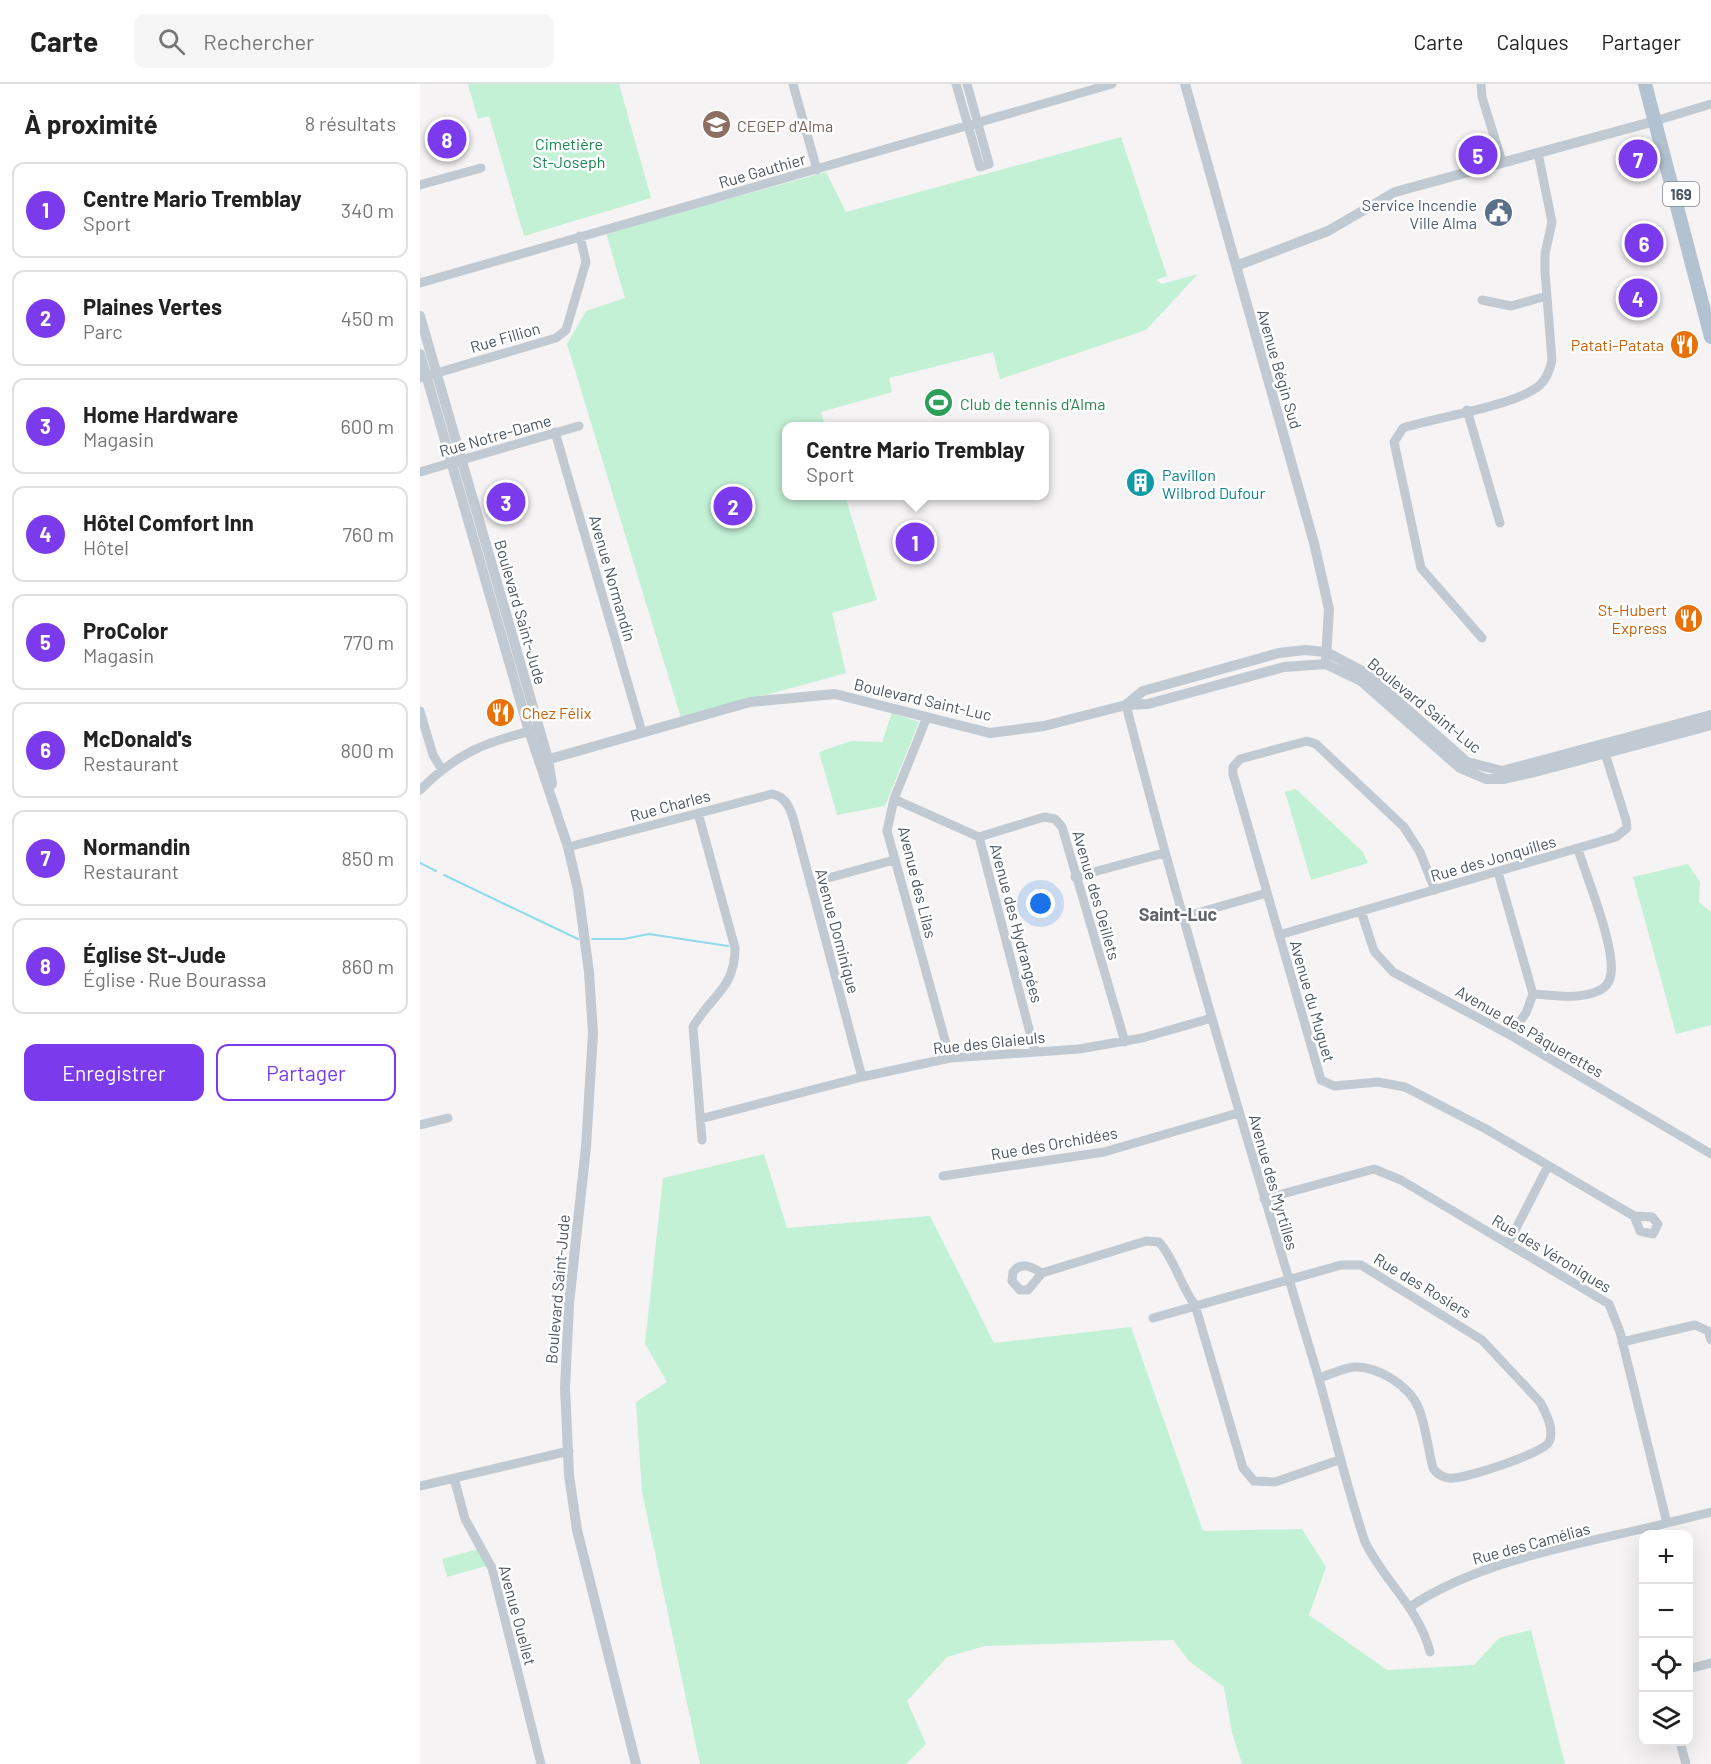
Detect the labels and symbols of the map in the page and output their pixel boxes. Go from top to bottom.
school or university icon: CEGEP d'Alma [700,109,732,141]
pin: 8 [428,116,466,162]
place label: CEGEP d'Alma [737,116,833,135]
pin: 5 [1458,132,1498,178]
park label: Cimetière St-Joseph [533,134,605,171]
pin: 7 [1618,136,1658,182]
street label: Rue Gauthier [716,148,808,191]
road number: 169 [1663,182,1699,206]
place label: Service Incendie Ville Alma [1362,195,1477,232]
public building icon: Service Incendie Ville Alma [1482,197,1514,229]
pin: 6 [1624,220,1664,266]
pin: 4 [1618,276,1658,320]
street label: Avenue Bégin Sud [1254,307,1306,431]
street label: Rue Fillion [468,318,542,356]
restaurant icon: Patati-Patata [1669,328,1701,360]
place label: Patati-Patata [1571,335,1664,354]
sports icon: Club de tennis d'Alma [923,387,955,419]
place label: Club de tennis d'Alma [960,394,1105,413]
street label: Rue Notre-Dame [437,410,553,460]
place label: Pavillon Wilbrod Dufour [1162,465,1265,502]
building icon: Pavillon Wilbrod Dufour [1125,467,1157,499]
pin: 3 [486,480,526,524]
pin: 2 [714,484,752,528]
street label: Avenue Normandin [586,513,640,643]
pin: 1 [896,520,934,564]
street label: Boulevard Saint-Jude [491,537,551,687]
place label: St-Hubert Express [1598,600,1667,637]
restaurant icon: St-Hubert Express [1672,602,1704,634]
street label: Boulevard Saint-Luc [1364,653,1486,757]
street label: Boulevard Saint-Luc [852,674,994,724]
restaurant icon: Chez Félix [485,696,517,728]
place label: Chez Félix [522,703,592,722]
street label: Rue Charles [628,785,712,825]
street label: Avenue des Lilas [895,824,941,940]
street label: Avenue des Oeillets [1069,828,1125,962]
street label: Rue des Jonquilles [1428,831,1558,885]
street label: Avenue des Hydrangées [987,841,1047,1005]
street label: Avenue Dominique [812,866,864,996]
your location [1026,889,1055,918]
district label: Saint-Luc [1139,903,1218,925]
street label: Avenue du Muguet [1287,938,1339,1064]
street label: Avenue des Pâquerettes [1453,981,1607,1081]
street label: Rue des Glaieuls [932,1027,1046,1057]
street label: Avenue des Myrtilles [1246,1112,1302,1252]
street label: Rue des Orchidées [989,1123,1119,1163]
street label: Rue des Véroniques [1489,1210,1615,1296]
street label: Boulevard Saint-Jude [541,1214,573,1364]
street label: Rue des Rosiers [1371,1248,1475,1322]
street label: Rue des Camélias [1470,1518,1592,1568]
street label: Avenue Ouellet [496,1563,540,1667]

